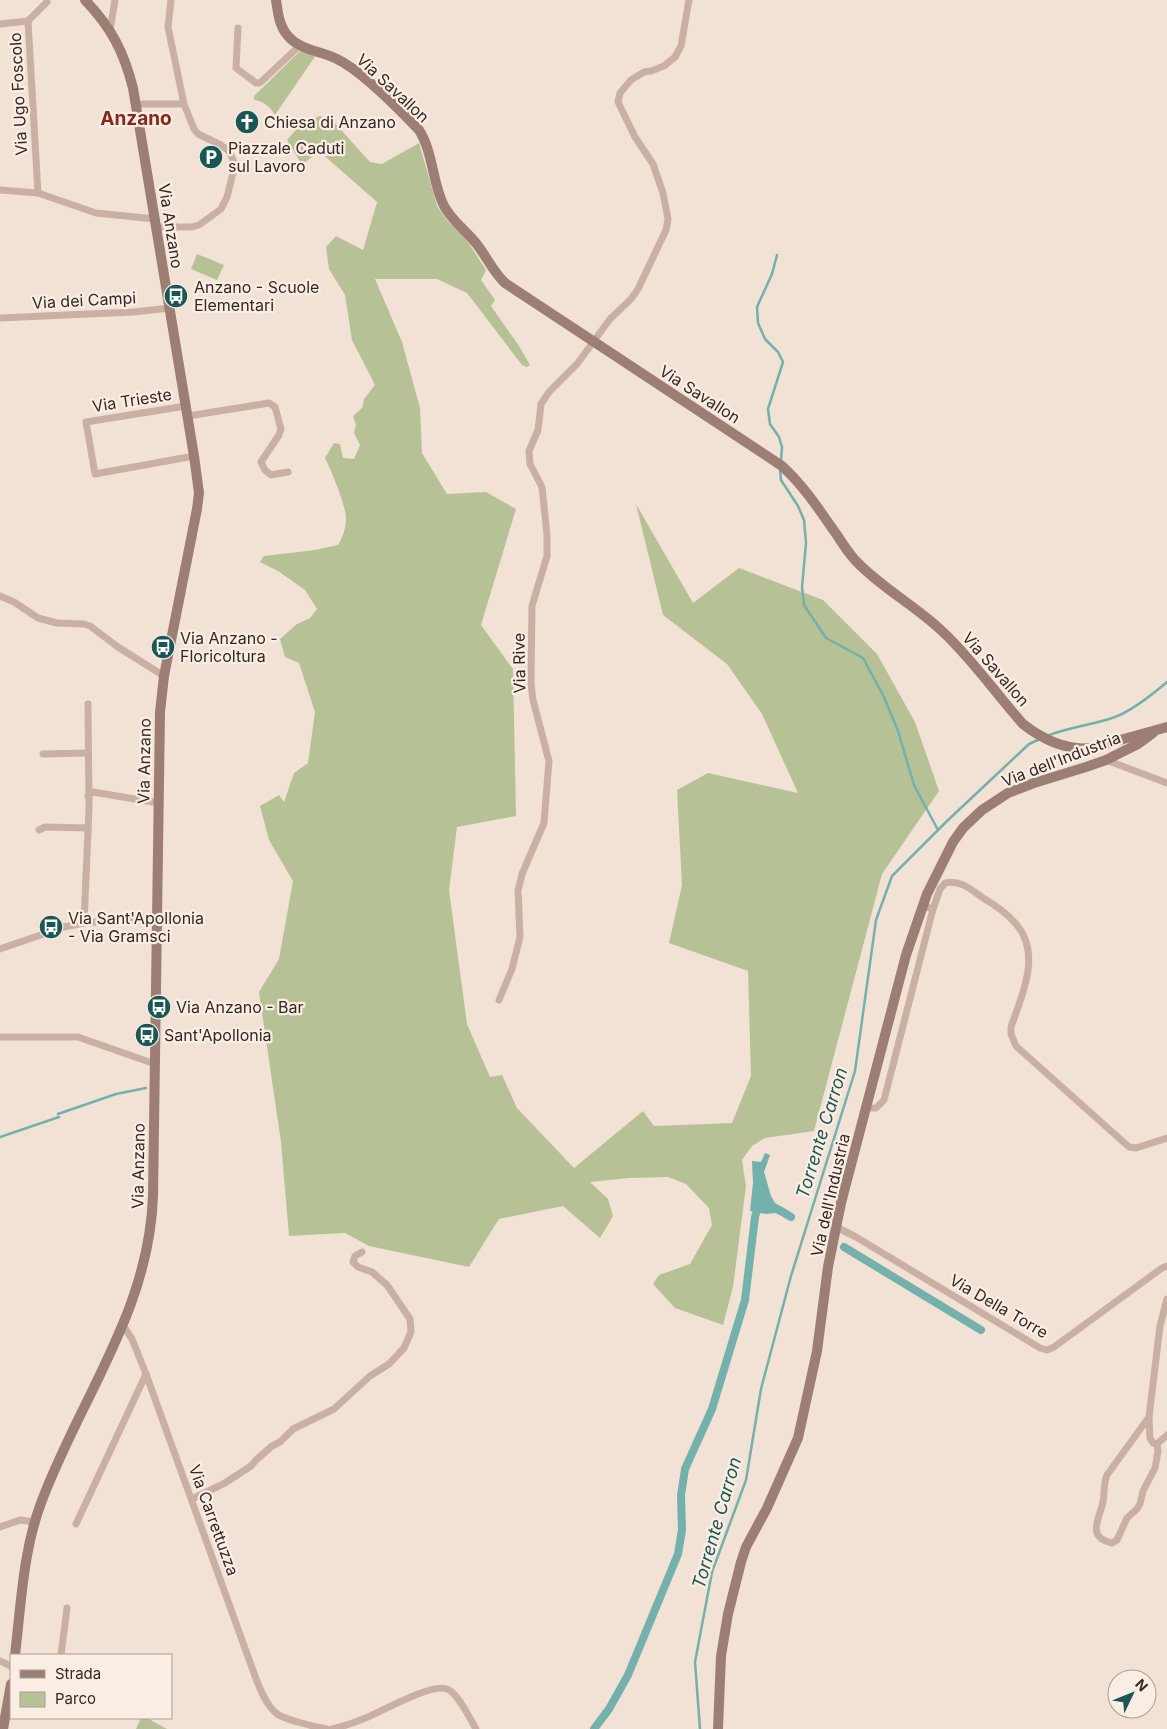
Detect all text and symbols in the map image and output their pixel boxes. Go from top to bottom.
street label: Via Ugo Foscolo [5,32,31,156]
street label: Via Savallon [352,49,434,127]
district label: Anzano [100,107,172,130]
church icon: Chiesa di Anzano [234,109,260,135]
place label: Chiesa di Anzano [264,112,396,132]
place label: Piazzale Caduti sul Lavoro [228,138,344,176]
parking icon: Piazzale Caduti sul Lavoro [198,144,224,170]
street label: Via Anzano [154,182,188,270]
place label: Anzano - Scuole Elementari [194,277,319,315]
bus stop icon: Anzano - Scuole Elementari [163,283,189,309]
street label: Via dei Campi [31,287,137,313]
street label: Via Savallon [656,361,744,427]
street label: Via Trieste [91,384,173,416]
place label: Via Anzano - Floricoltura [180,628,278,666]
street label: Via Savallon [958,628,1034,710]
street label: Via Rive [508,633,530,693]
bus stop icon: Via Anzano - Floricoltura [150,634,176,660]
street label: Via Anzano [133,718,155,804]
street label: Via dell'Industria [999,727,1123,791]
place label: Via Sant'Apollonia - Via Gramsci [68,908,204,946]
bus stop icon: Via Sant'Apollonia - Via Gramsci [38,914,64,940]
bus stop icon: Via Anzano - Bar [146,994,172,1020]
place label: Via Anzano - Bar [176,997,304,1017]
bus stop icon: Sant'Apollonia [134,1022,160,1048]
place label: Sant'Apollonia [164,1025,272,1045]
water label: Torrente Carron [792,1065,851,1201]
street label: Via Anzano [127,1123,149,1209]
street label: Via dell'Industria [806,1131,854,1259]
street label: Via Della Torre [946,1270,1052,1342]
water label: Torrente Carron [688,1455,745,1591]
street label: Via Carrettuzza [185,1462,243,1578]
legend [10,1654,172,1719]
text: Strada [55,1664,101,1683]
north arrow [1107,1669,1157,1719]
text: N [1132,1675,1152,1694]
text: Parco [55,1689,96,1708]

